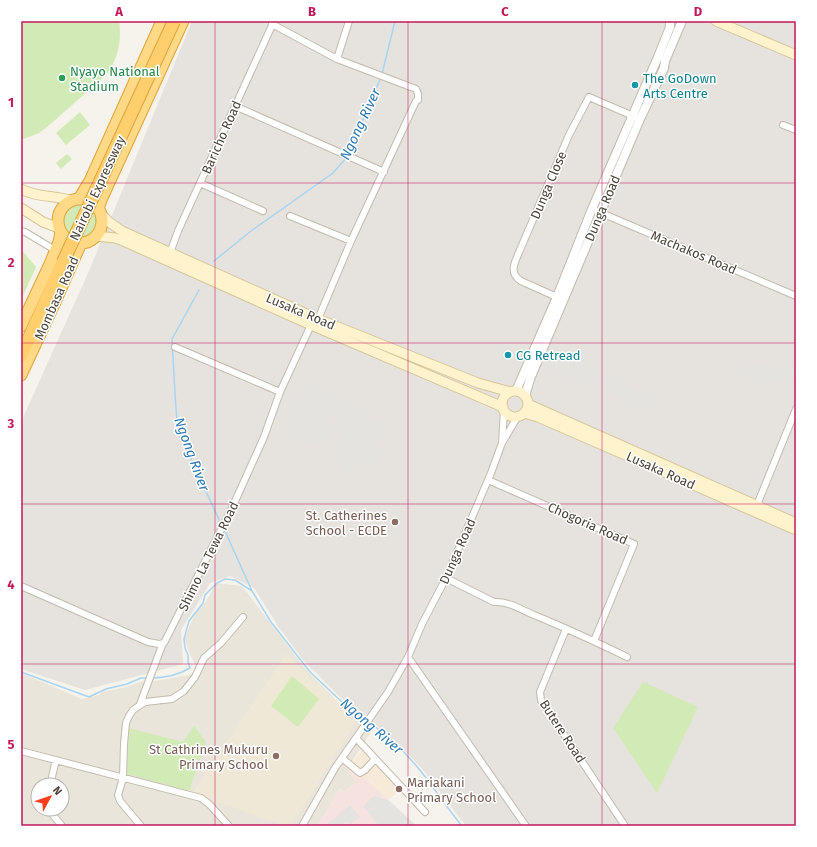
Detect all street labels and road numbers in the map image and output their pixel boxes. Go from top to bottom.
street label: Baricho Road [199,98,244,176]
street label: Nairobi Expressway [67,133,129,243]
street label: Dunga Close [527,149,569,221]
street label: Dunga Road [582,173,623,244]
street label: Machakos Road [649,228,739,277]
street label: Mombasa Road [31,254,82,342]
street label: Lusaka Road [264,290,338,333]
street label: Lusaka Road [624,449,698,492]
street label: Shimo La Tewa Road [175,499,242,614]
street label: Chogoria Road [546,499,630,548]
street label: Dunga Road [436,516,479,586]
street label: Butere Road [537,697,589,766]

